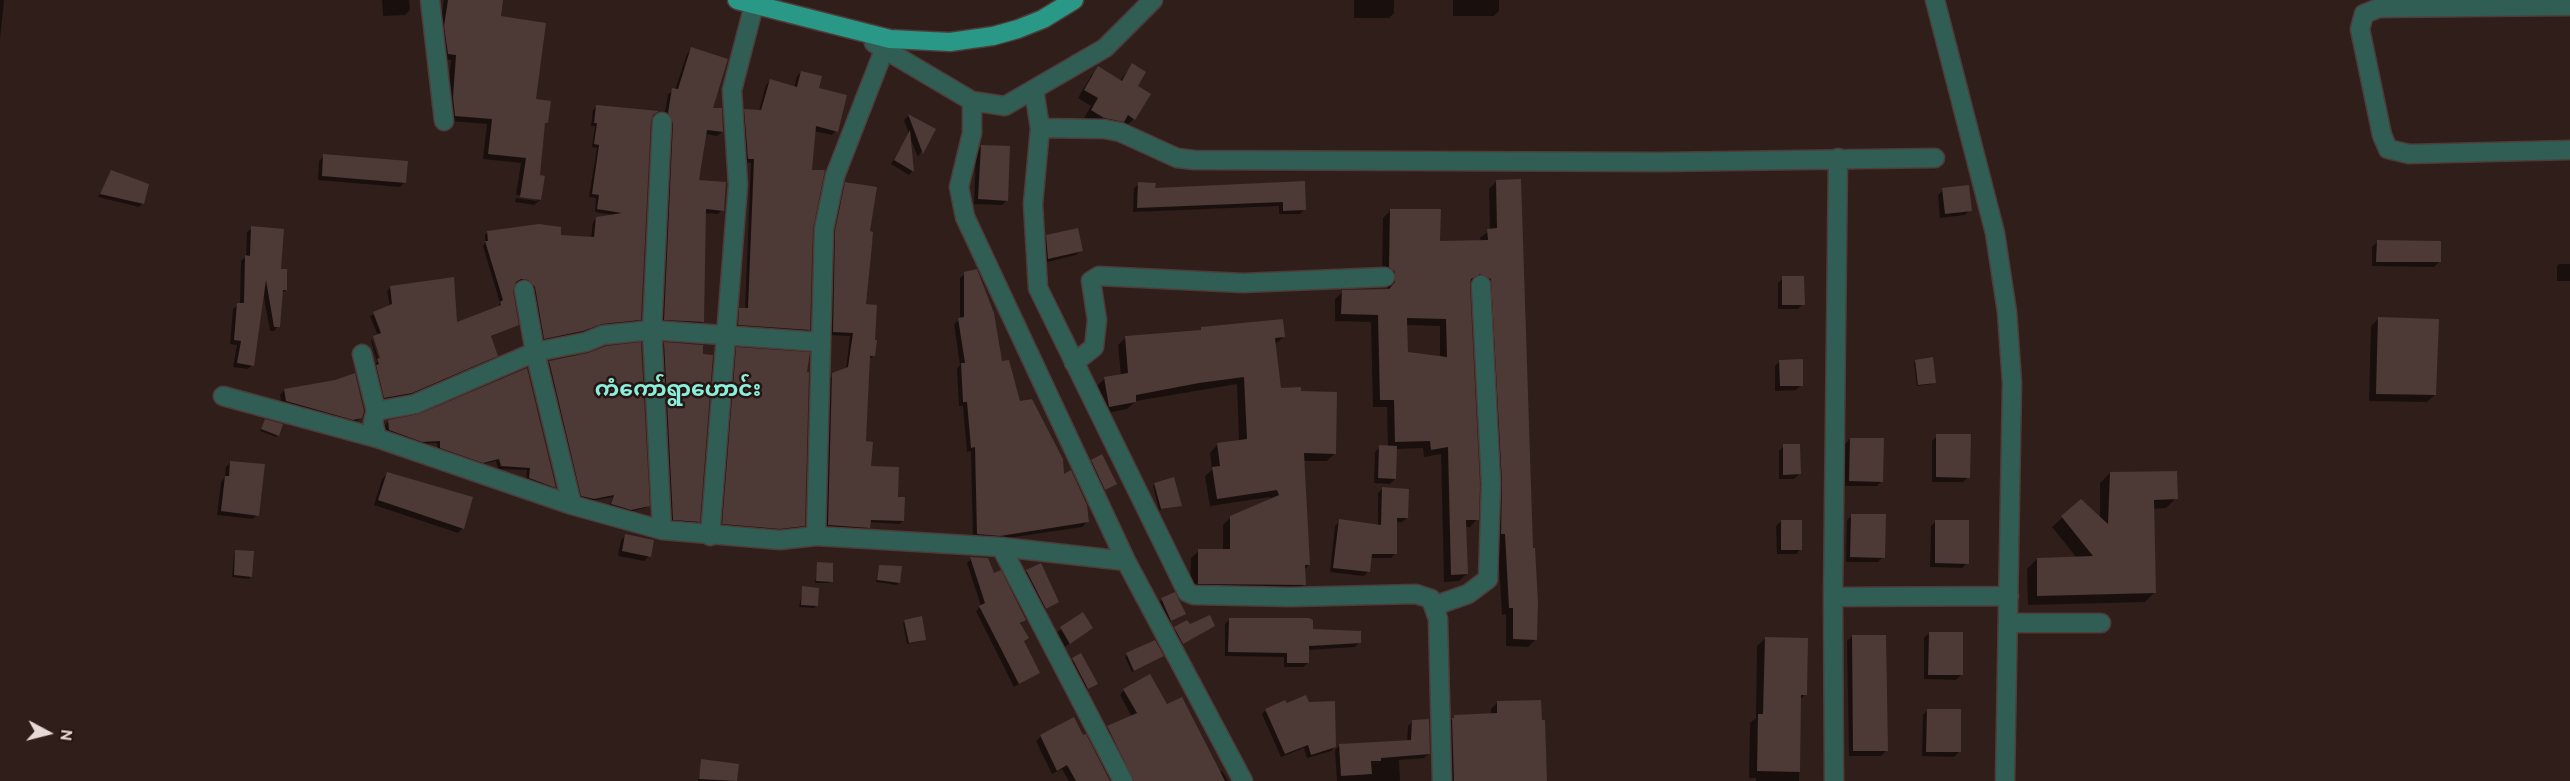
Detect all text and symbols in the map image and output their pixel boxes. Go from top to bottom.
district label: ကံကော်ရွာဟောင်း [595,377,761,403]
north arrow [18,703,78,763]
text: N [56,728,76,742]

